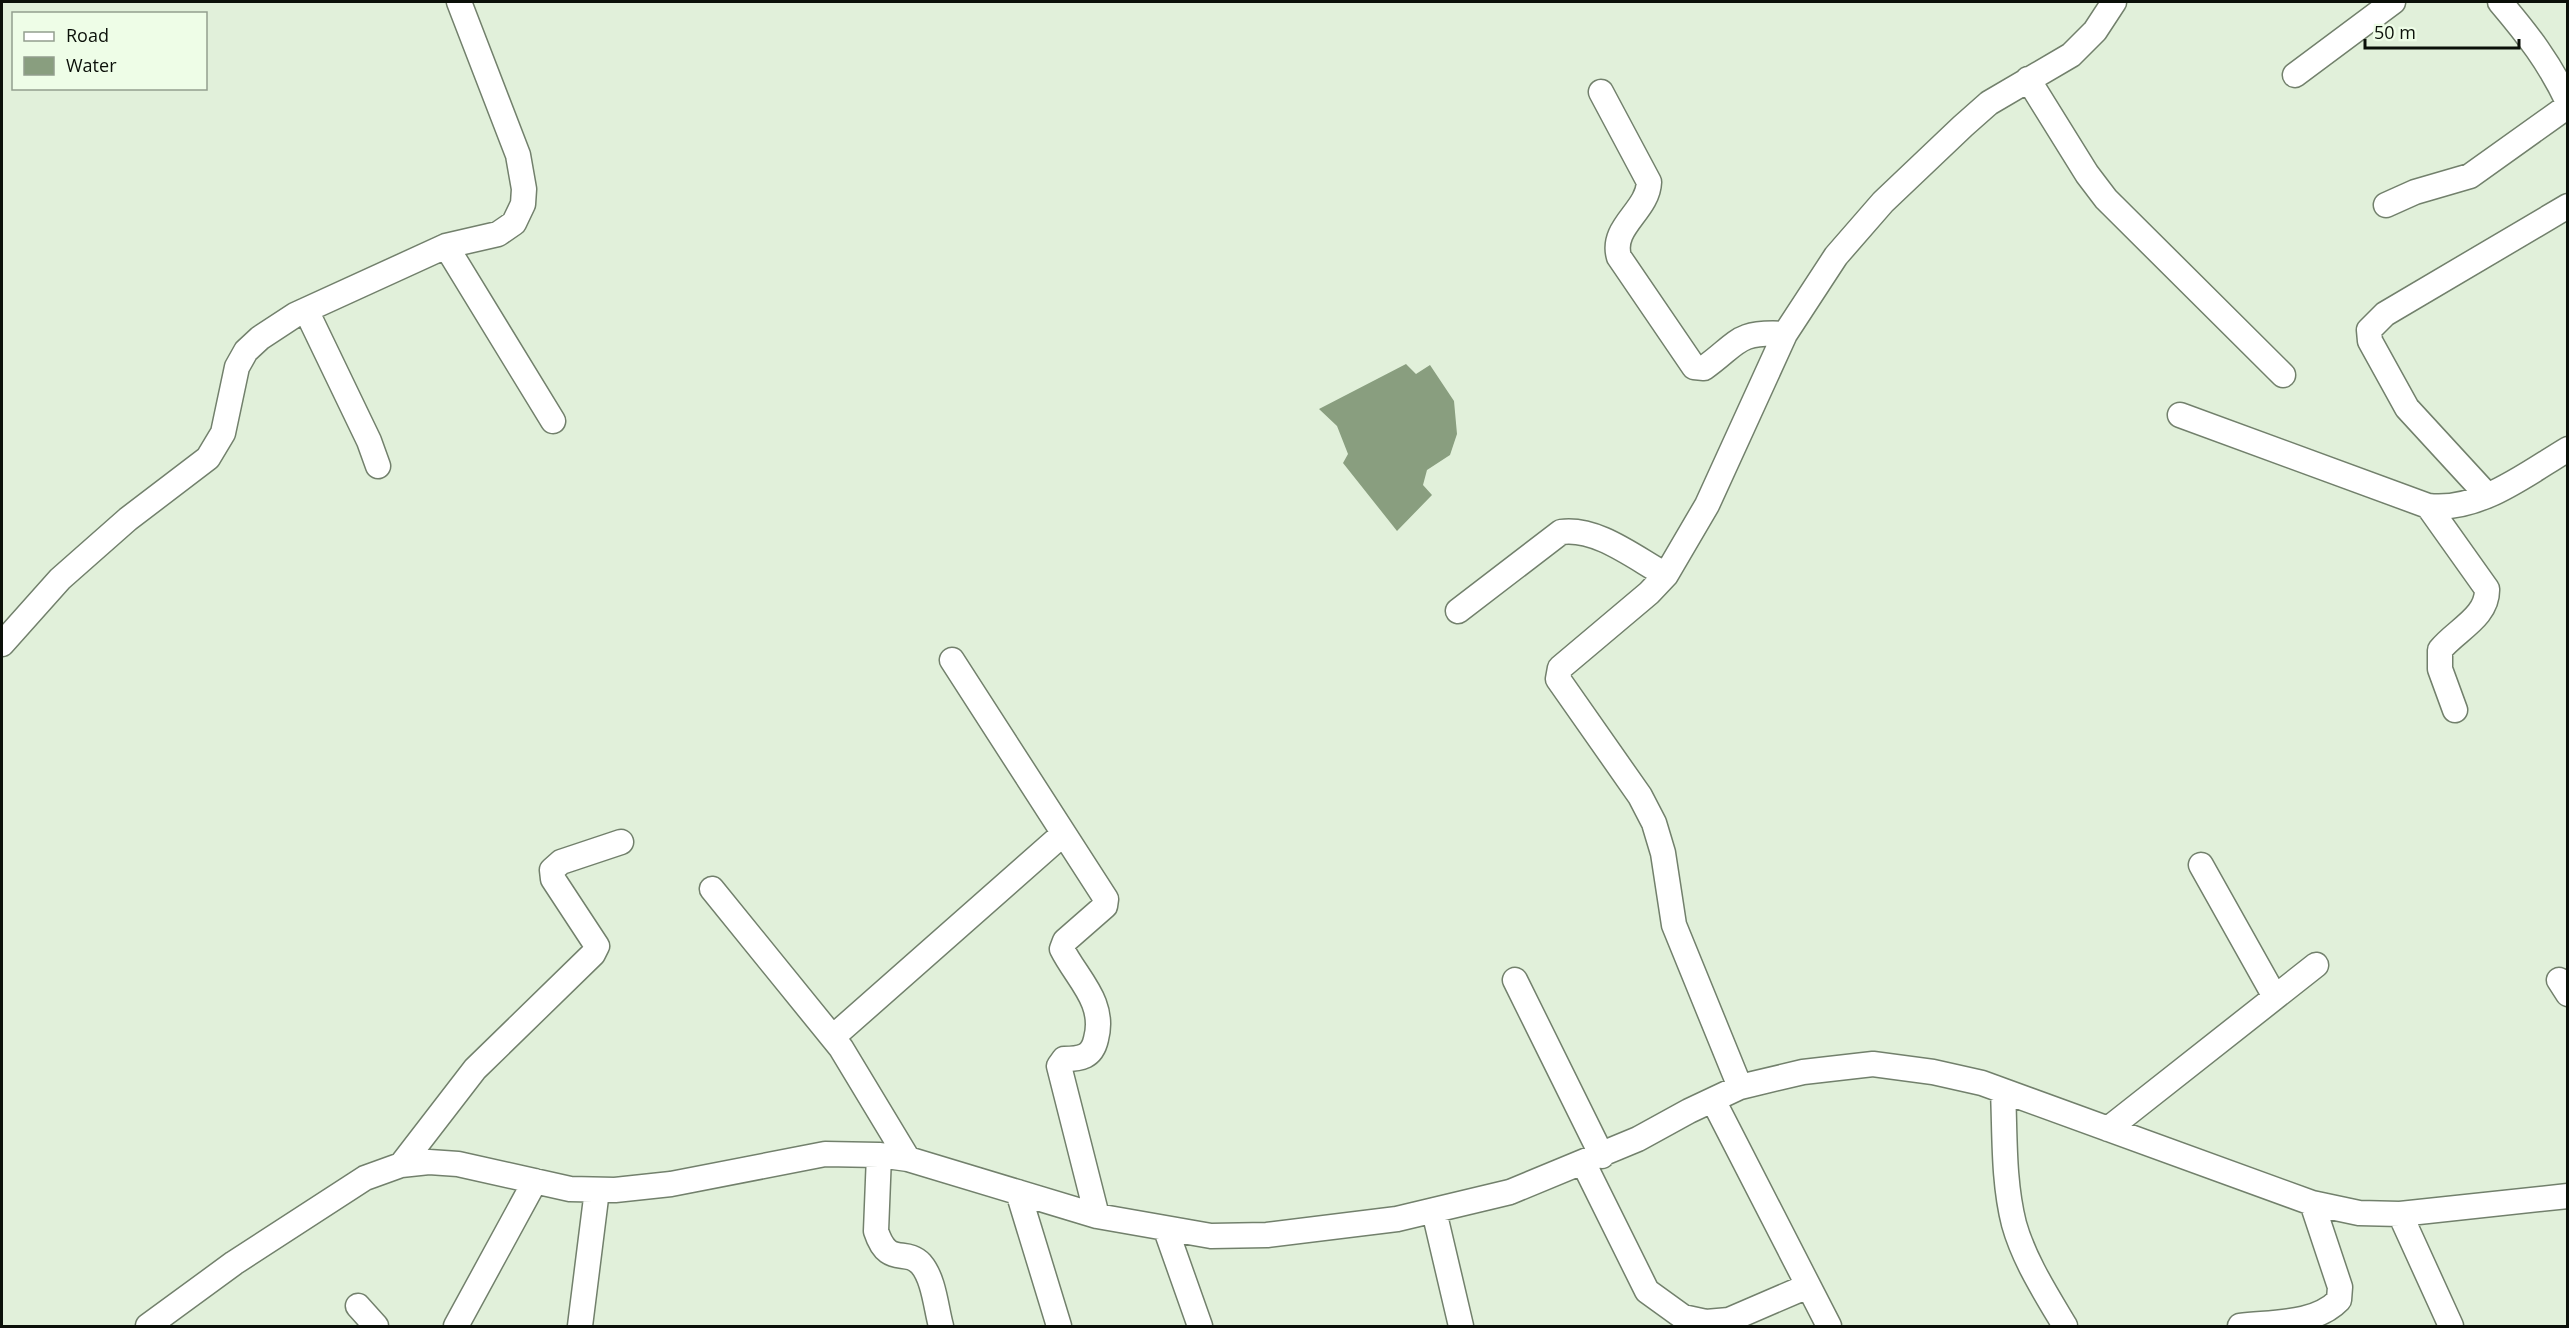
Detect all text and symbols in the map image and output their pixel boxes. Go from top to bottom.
legend [12,12,207,90]
scale bar [2365,12,2520,50]
text: 50 m [2374,20,2416,44]
text: Road [66,23,109,47]
text: Water [66,53,117,77]

